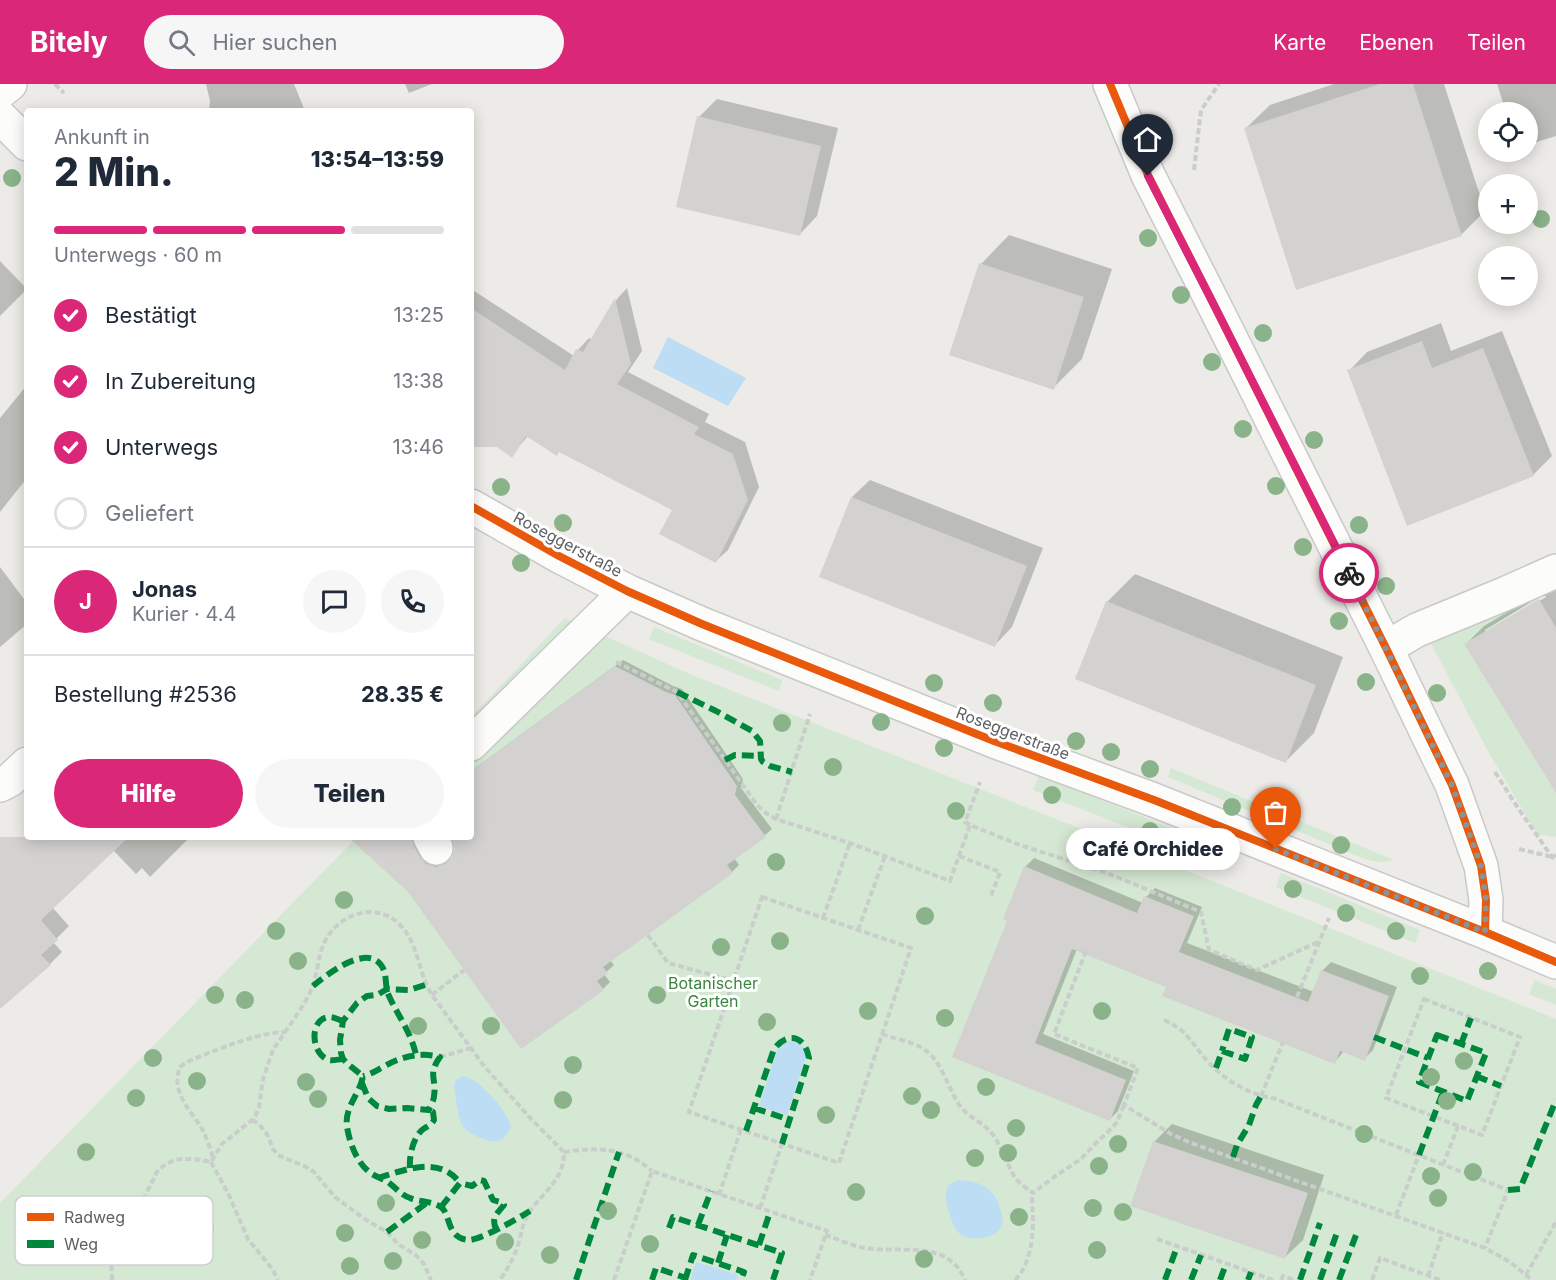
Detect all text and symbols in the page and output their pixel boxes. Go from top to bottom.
search box [144,15,564,69]
text: Bitely [30,25,108,59]
icon: search [165,26,198,59]
text: Hier suchen [213,29,338,55]
text: Karte [1273,30,1326,55]
text: Ebenen [1359,30,1434,55]
text: Teilen [1467,30,1526,55]
map controls [1478,102,1538,306]
button: locate [1478,102,1538,162]
pin [1122,114,1173,176]
icon: home [1131,123,1164,156]
text: Ankunft in [54,125,150,149]
text: 13:54–13:59 [311,146,444,172]
text: 2 Min. [54,148,174,195]
button: + [1478,174,1538,234]
text: Unterwegs · 60 m [54,243,222,267]
button: − [1478,246,1538,306]
icon: check [54,299,87,332]
text: Bestätigt [105,302,197,328]
text: 13:25 [393,303,444,327]
icon: check [54,365,87,398]
text: In Zubereitung [105,368,256,394]
text: 13:38 [393,369,444,393]
icon: check [54,431,87,464]
text: Unterwegs [105,434,218,460]
text: 13:46 [392,435,444,459]
text: Geliefert [105,500,194,526]
street label: Roseggerstraße [510,507,626,581]
courier [1319,543,1379,603]
icon: bike [1333,557,1366,590]
button: chat [303,570,366,633]
button: phone [381,570,444,633]
text: Jonas [132,576,197,602]
text: J [79,588,92,614]
text: Kurier · 4.4 [132,602,236,626]
text: Bestellung #2536 [54,681,237,707]
text: 28.35 € [361,681,444,707]
street label: Roseggerstraße [953,702,1073,764]
button: Hilfe [54,759,243,828]
button: Teilen [255,759,444,828]
pin [1250,787,1301,849]
icon: bag [1259,796,1292,829]
callout: Café Orchidee [1066,828,1240,870]
text: Café Orchidee [1082,837,1224,861]
park label: Botanischer Garten [668,973,758,1011]
legend [15,1196,213,1265]
text: Radweg [64,1207,125,1227]
text: Weg [64,1234,98,1254]

